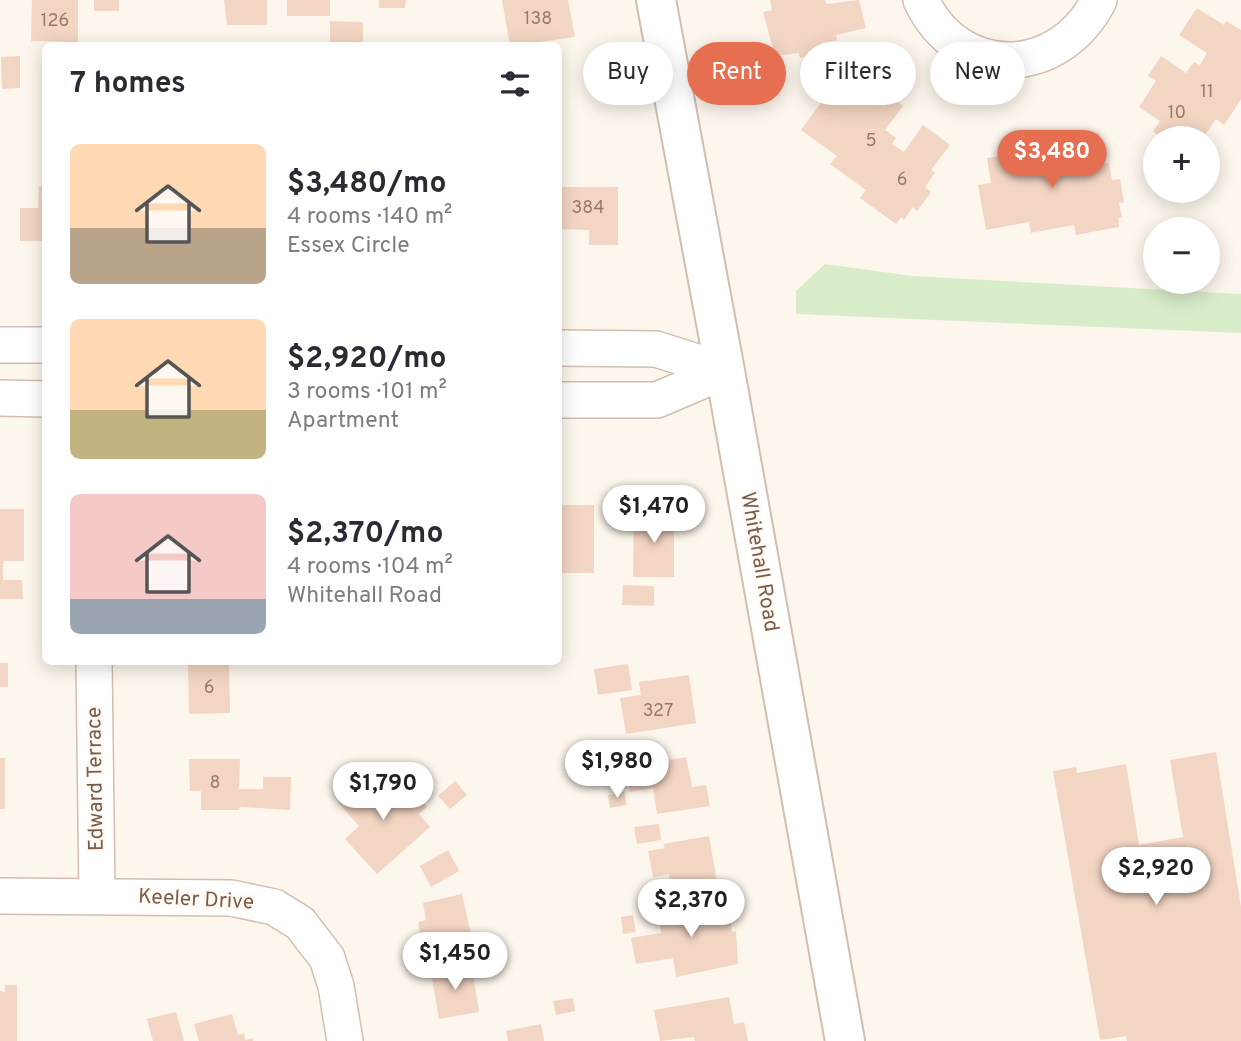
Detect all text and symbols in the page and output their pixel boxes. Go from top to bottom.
house number: 138 [524,8,552,31]
house number: 126 [41,10,69,33]
chip: Buy [583,42,673,105]
chip: Rent [687,42,786,105]
chip: Filters [800,42,916,105]
chip: New [930,42,1025,105]
icon: filters [496,65,534,103]
text: 7 homes [70,66,186,103]
house number: 11 [1200,81,1214,104]
house number: 10 [1168,102,1186,125]
map controls [1143,126,1220,294]
button: + [1143,126,1220,203]
house number: 5 [865,130,877,153]
pin: $3,480 [995,130,1109,190]
text: $3,480 [1014,138,1090,167]
text: $3,480/mo [287,166,446,203]
house number: 6 [897,169,907,192]
icon: home [126,172,210,256]
house number: 384 [571,197,605,220]
text: 4 rooms · 140 m² [287,203,452,232]
button: − [1143,217,1220,294]
text: Essex Circle [287,232,410,261]
text: $2,920/mo [287,341,447,378]
icon: home [126,347,210,431]
text: 3 rooms · 101 m² [287,378,447,407]
text: Apartment [287,407,399,436]
pin: $1,470 [597,486,711,545]
street label: Whitehall Road [733,490,785,634]
text: $1,470 [618,493,690,522]
text: $2,370/mo [287,516,443,553]
icon: home [126,522,210,606]
text: 4 rooms · 104 m² [287,553,453,582]
text: Whitehall Road [287,582,442,611]
house number: 6 [204,677,214,700]
house number: 327 [643,700,673,723]
street label: Edward Terrace [81,707,111,851]
pin: $1,980 [560,740,674,800]
text: $1,980 [581,748,653,777]
pin: $1,790 [326,762,440,822]
text: $1,790 [349,770,417,799]
house number: 8 [210,772,221,795]
pin: $2,920 [1099,848,1213,907]
text: $2,920 [1118,855,1195,884]
pin: $2,370 [634,880,748,939]
street label: Keeler Drive [137,883,255,917]
text: $2,370 [654,887,728,916]
pin: $1,450 [398,932,512,992]
text: $1,450 [419,940,491,969]

